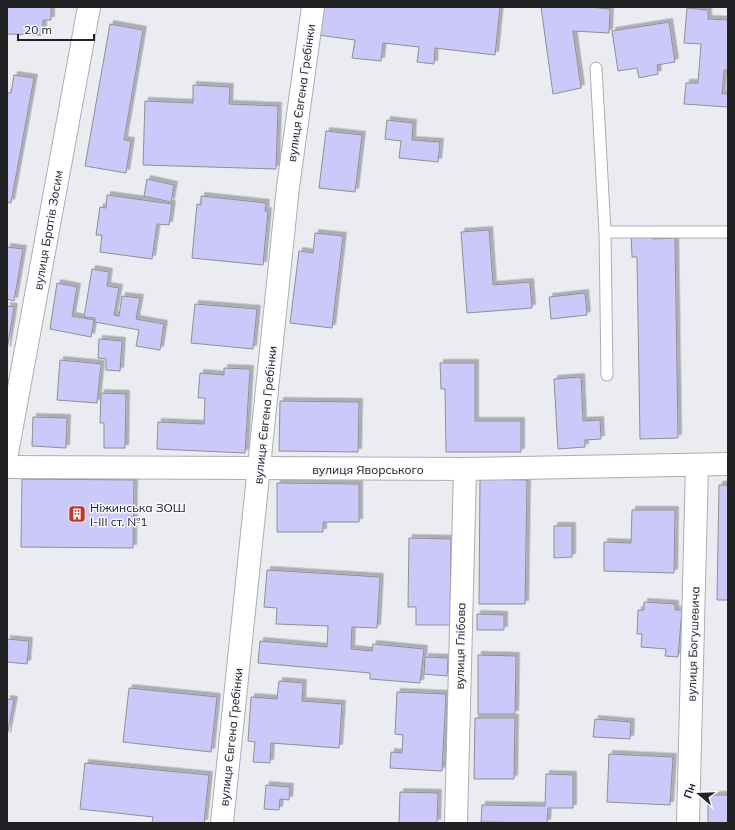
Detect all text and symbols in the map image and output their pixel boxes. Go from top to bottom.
scale bar [18,16,94,42]
text: 20 m [24,22,52,37]
street label: вулиця Євгена Гребінки [284,23,318,163]
street label: вулиця Братів Зосим [30,169,66,291]
street label: вулиця Євгена Гребінки [250,345,280,485]
street label: вулиця Яворського [312,462,424,477]
place label: Ніжинська ЗОШ І-ІІІ ст. №1 [90,500,186,529]
building icon: Ніжинська ЗОШ І-ІІІ ст. №1 [67,504,87,524]
street label: вулиця Богушевича [683,586,703,702]
street label: вулиця Глібова [452,602,468,690]
street label: вулиця Євгена Гребінки [216,667,246,807]
north arrow [679,774,719,814]
text: Пн [680,781,699,800]

